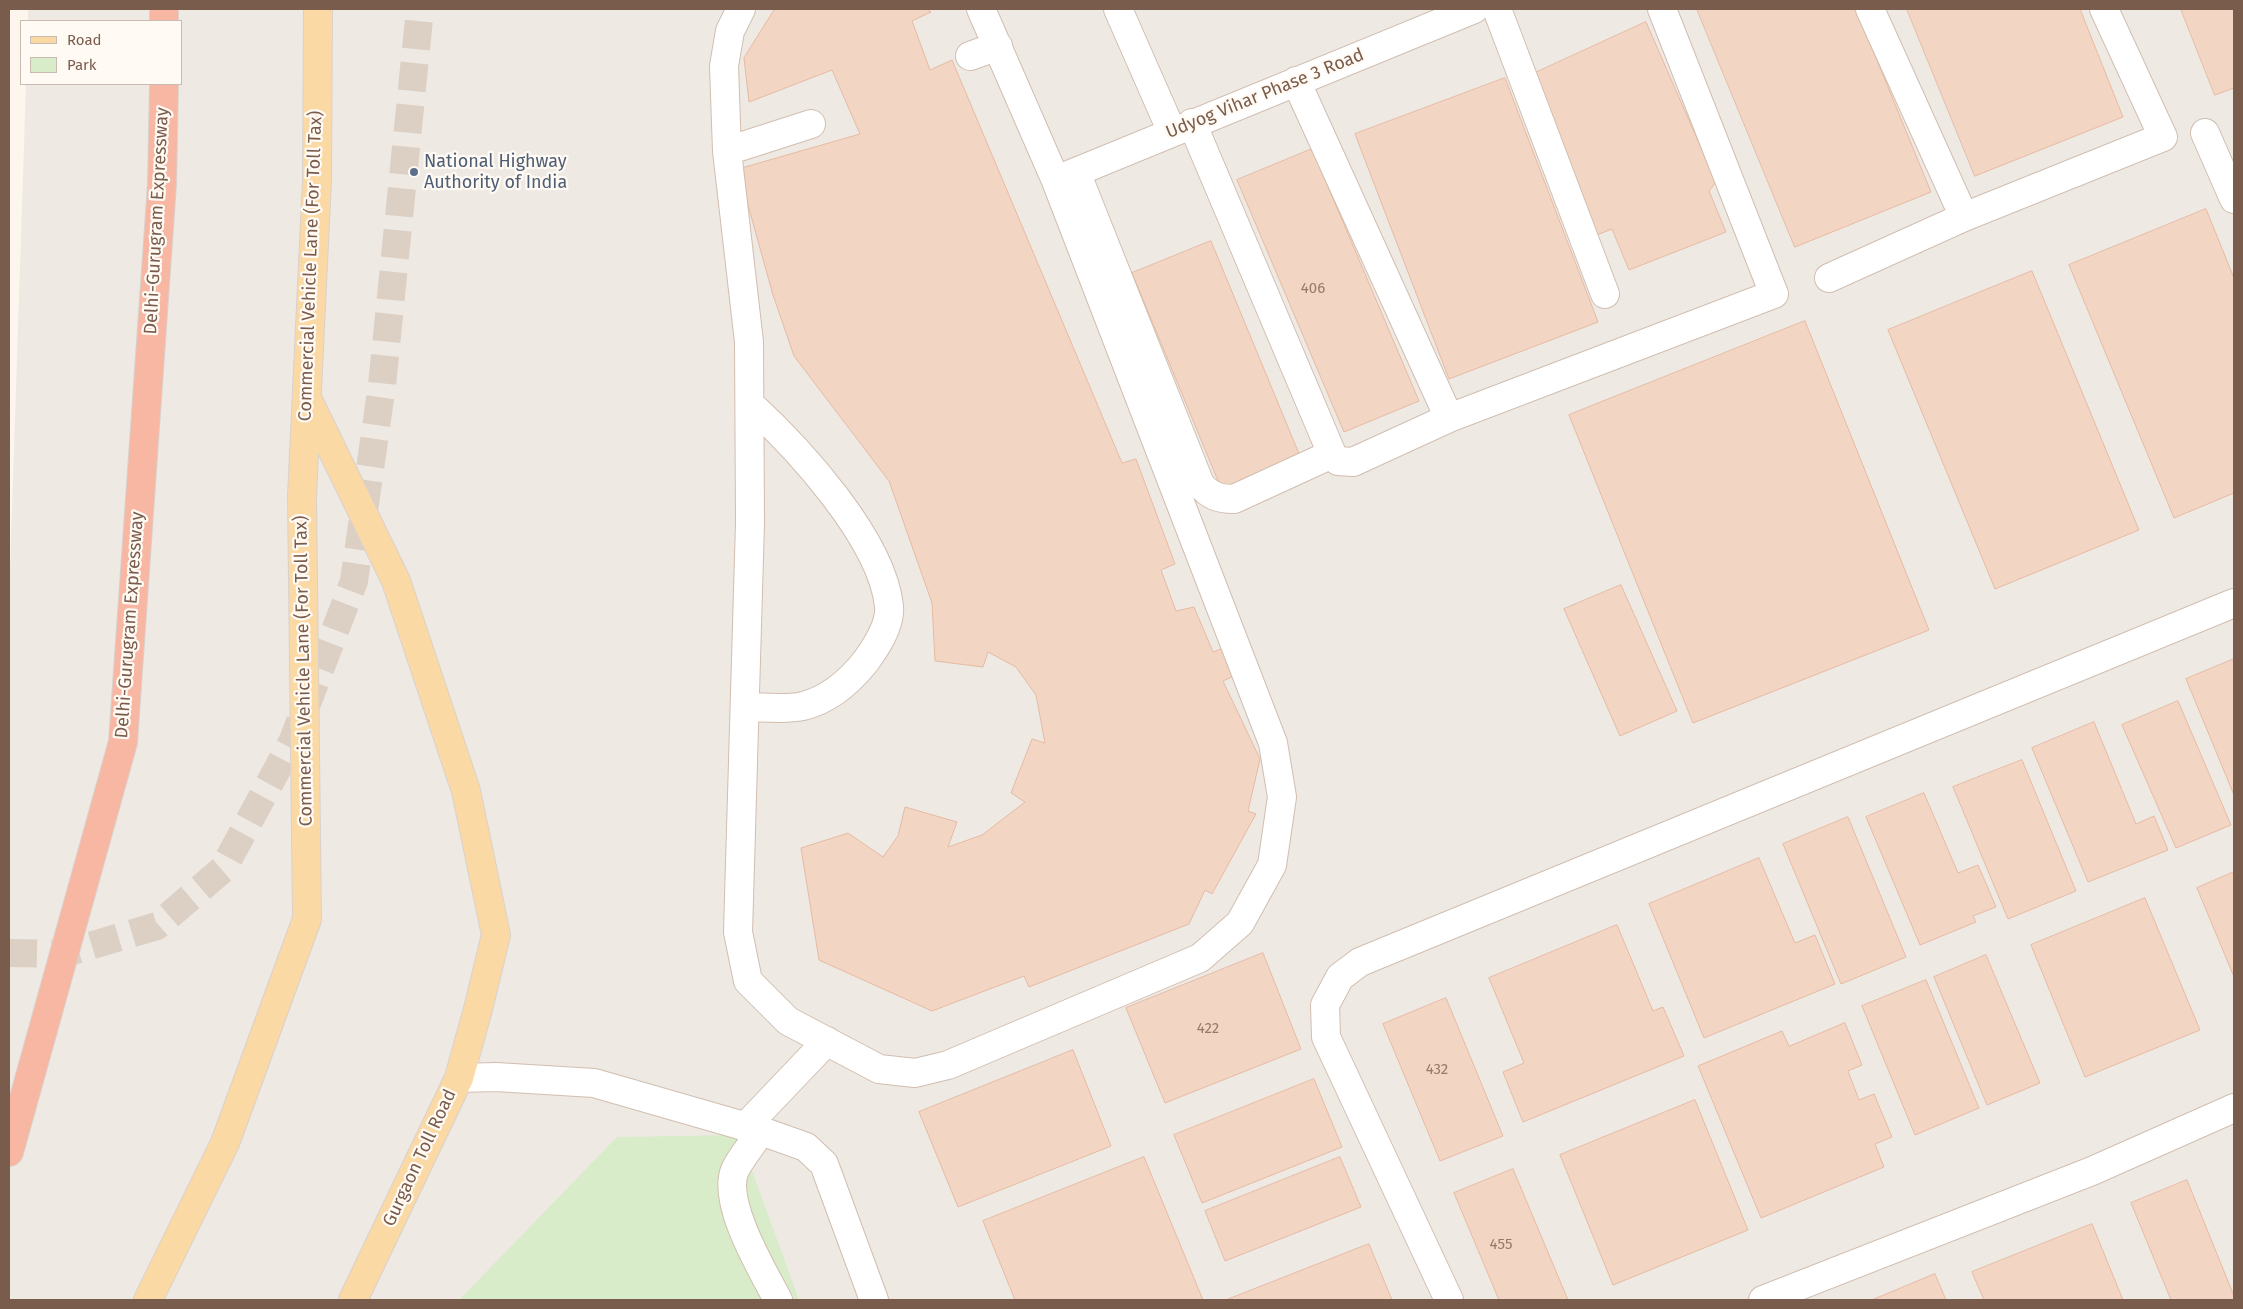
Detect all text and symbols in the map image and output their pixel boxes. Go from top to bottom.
legend [20,20,182,85]
text: Road [67,31,102,49]
street label: Udyog Vihar Phase 3 Road [1163,44,1367,144]
text: Park [67,56,97,74]
street label: Delhi-Gurugram Expressway [140,107,174,335]
street label: Commercial Vehicle Lane (For Toll Tax) [295,110,327,422]
place label: National Highway Authority of India [424,151,567,193]
marker: National Highway Authority of India [408,166,420,178]
house number: 406 [1301,280,1325,298]
street label: Delhi-Gurugram Expressway [111,511,149,739]
street label: Commercial Vehicle Lane (For Toll Tax) [290,515,318,827]
house number: 422 [1197,1020,1219,1038]
house number: 432 [1426,1061,1448,1079]
street label: Gurgaon Toll Road [379,1086,461,1230]
house number: 455 [1490,1236,1512,1254]

